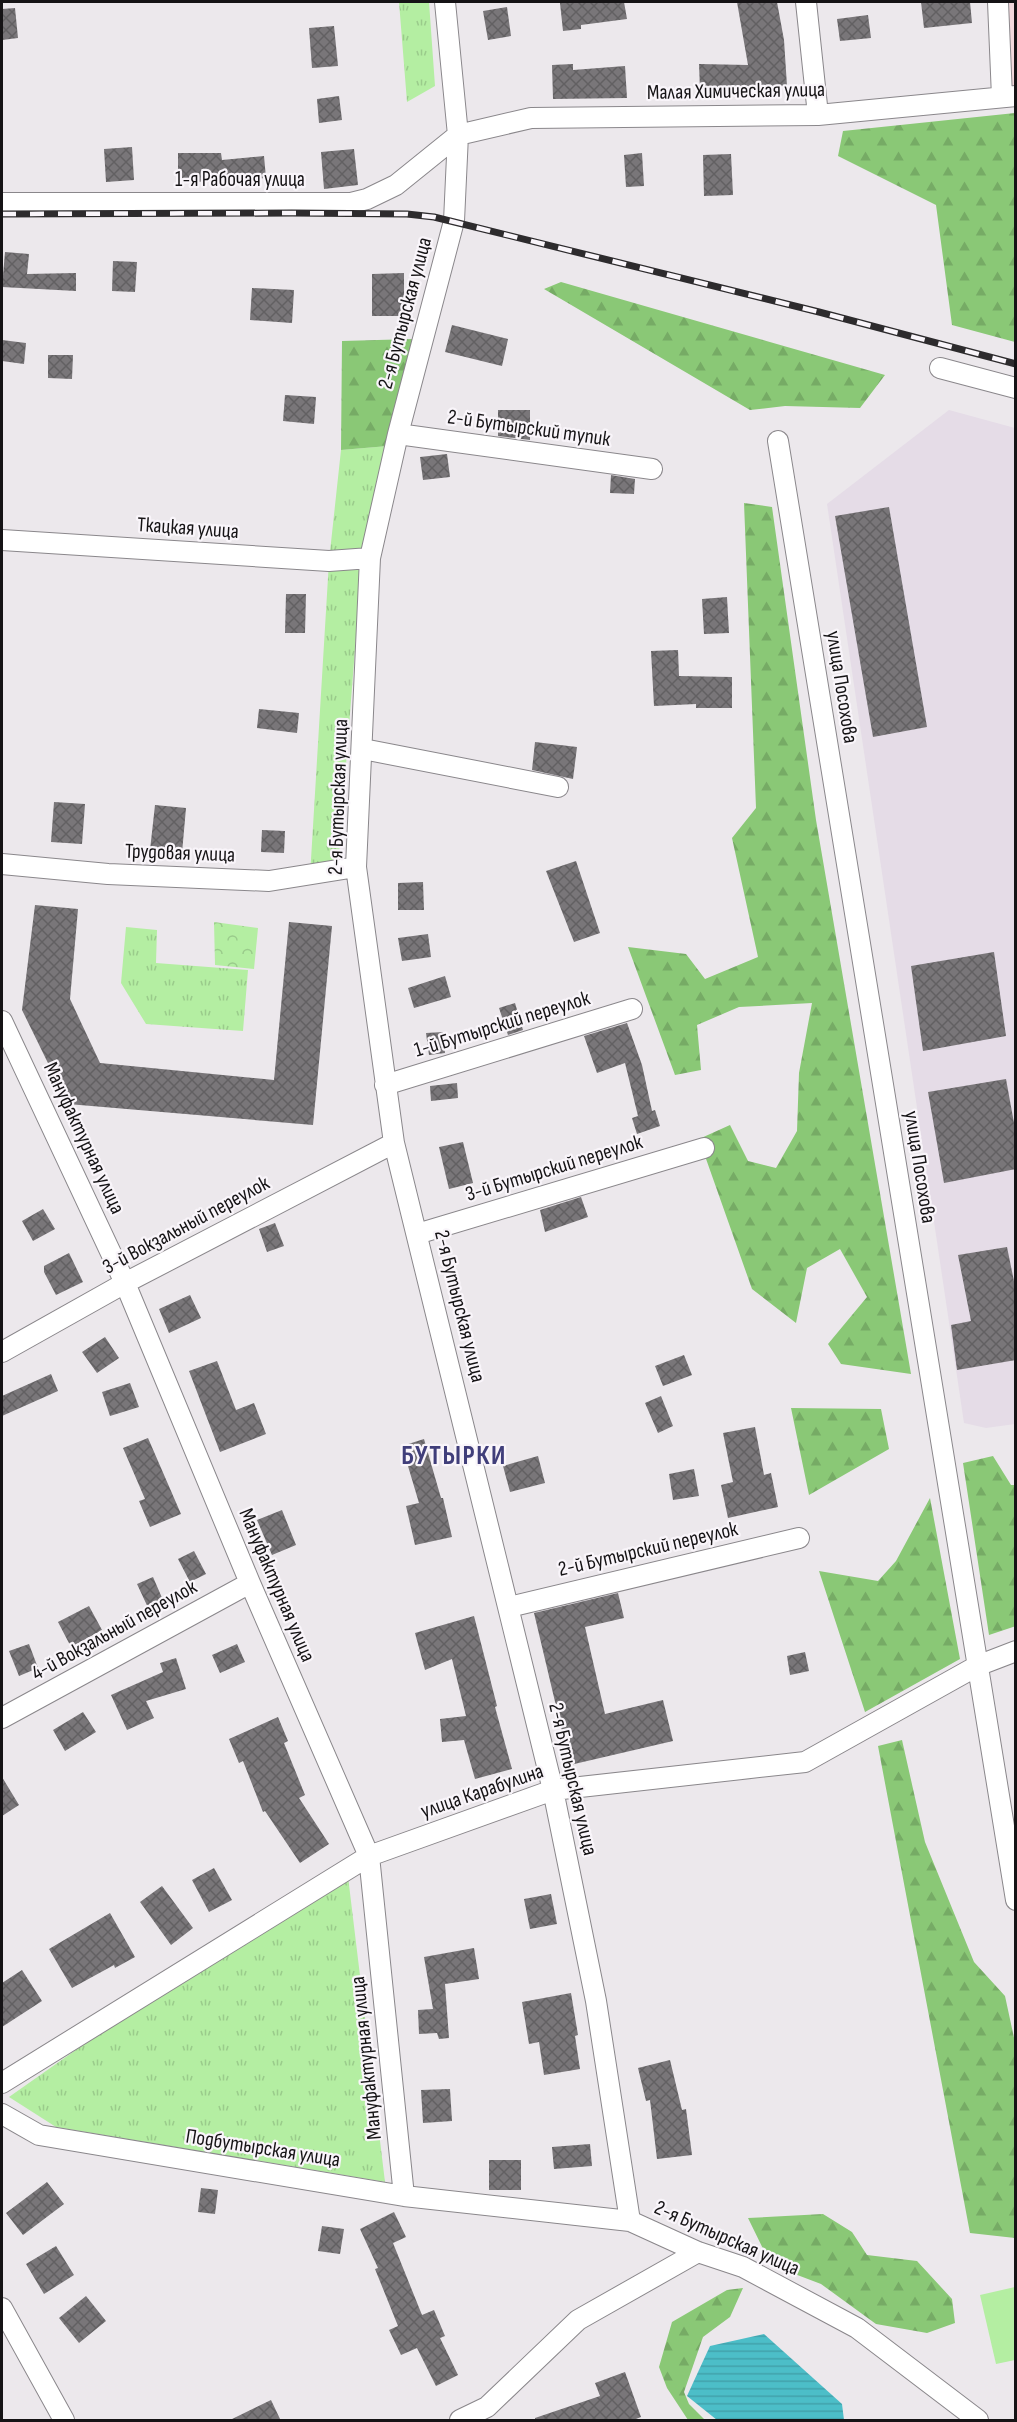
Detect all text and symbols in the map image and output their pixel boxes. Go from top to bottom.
street label: Малая Химическая улица [647,77,825,105]
street label: 1-я Рабочая улица [175,167,305,192]
street label: 2-я Бутырская улица [373,234,437,392]
street label: 2-й Бутырский тупик [446,404,612,452]
street label: Ткацкая улица [136,512,240,544]
street label: улица Посохова [821,629,863,745]
street label: 2-я Бутырская улица [323,719,353,875]
street label: Трудовая улица [124,839,236,867]
street label: 1-й Бутырский переулок [411,985,593,1063]
street label: Мануфактурная улица [38,1058,130,1218]
street label: улица Посохова [899,1109,941,1225]
street label: 3-й Бутырский переулок [463,1129,646,1207]
street label: 3-й Вокзальный переулок [98,1170,274,1279]
street label: 2-я Бутырская улица [429,1227,491,1385]
district label: БУТЫРКИ [401,1440,507,1472]
street label: Мануфактурная улица [233,1504,321,1666]
street label: 2-й Бутырский переулок [556,1516,740,1582]
street label: 4-й Вокзальный переулок [27,1574,201,1686]
street label: 2-я Бутырская улица [543,1700,603,1858]
street label: улица Карабулина [417,1758,547,1824]
street label: Мануфактурная улица [345,1975,387,2141]
street label: Подбутырская улица [184,2123,342,2173]
street label: 2-я Бутырская улица [651,2195,803,2281]

